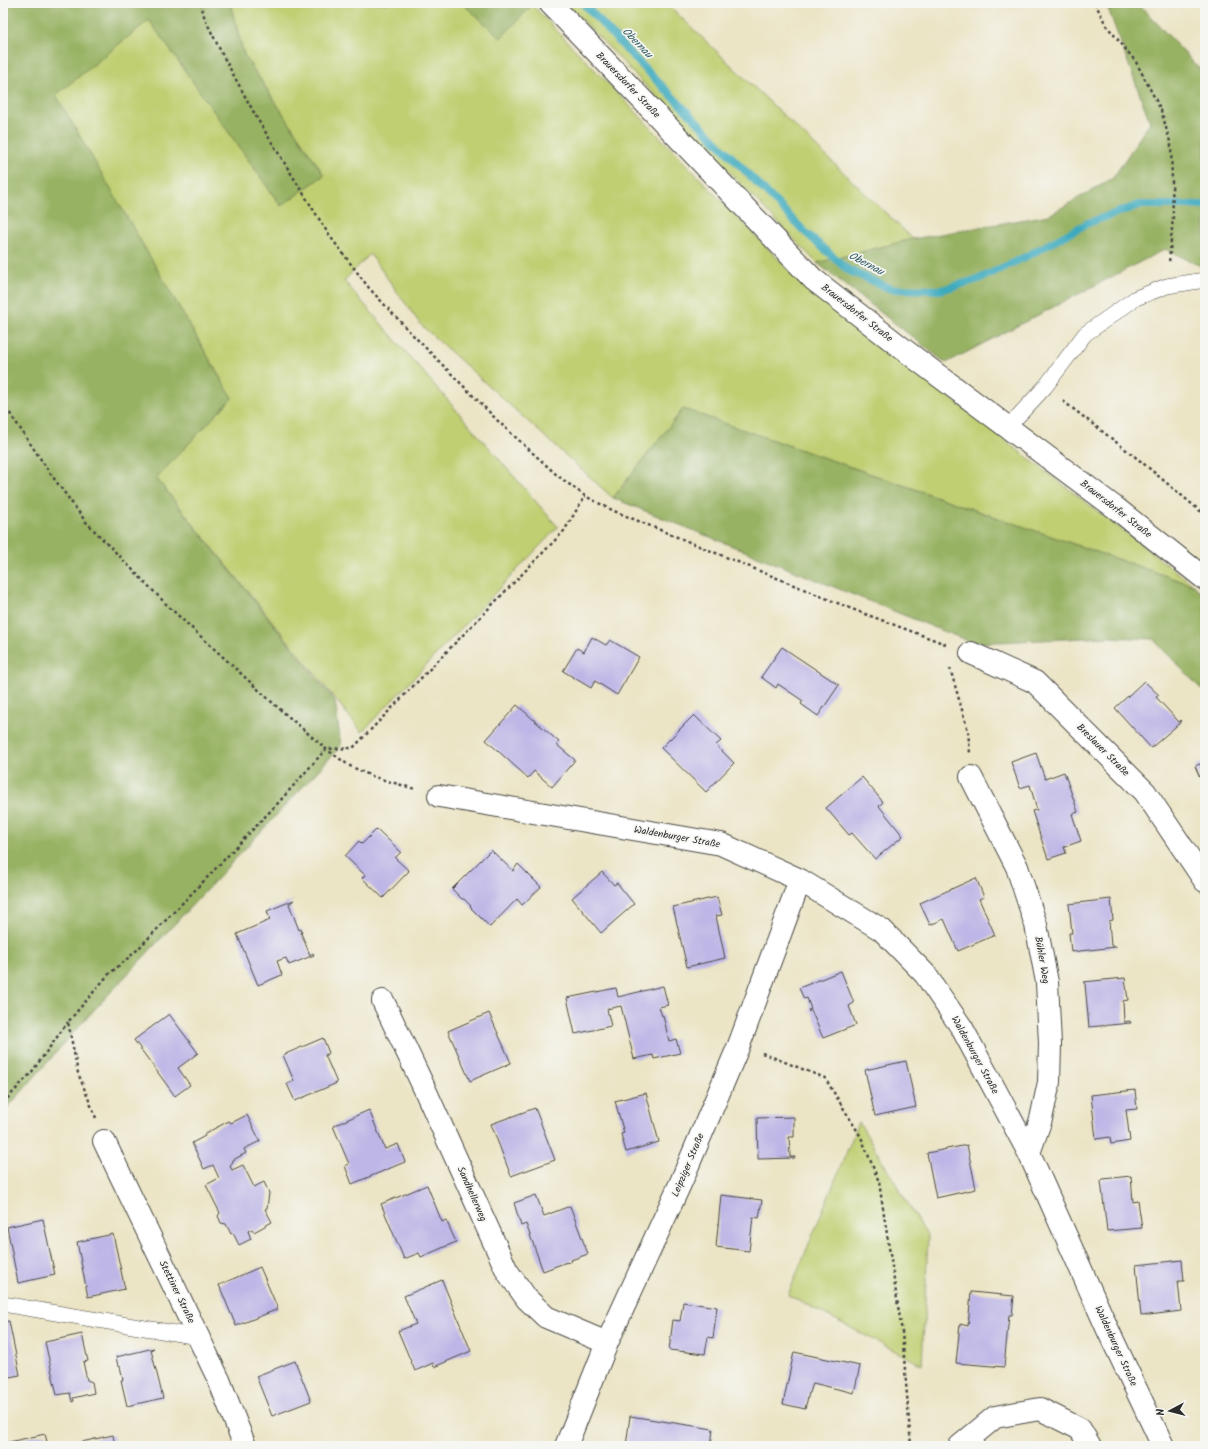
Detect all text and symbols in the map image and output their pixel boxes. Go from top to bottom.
water label: Obernau [618,23,658,64]
street label: Brauersdorfer Straße [592,48,664,122]
water label: Obernau [845,247,888,282]
street label: Brauersdorfer Straße [818,280,897,346]
street label: Brauersdorfer Straße [1077,476,1156,542]
street label: Breslauer Straße [1073,720,1134,781]
street label: Waldenburger Straße [633,822,722,853]
street label: Bühler Weg [1030,935,1054,985]
street label: Waldenburger Straße [947,1013,1003,1097]
street label: Leipziger Straße [667,1130,709,1199]
street label: Sandhellerweg [453,1164,491,1224]
street label: Stettiner Straße [155,1258,199,1327]
street label: Waldenburger Straße [1090,1303,1142,1389]
north arrow [1150,1391,1190,1431]
text: N [1152,1408,1170,1417]

